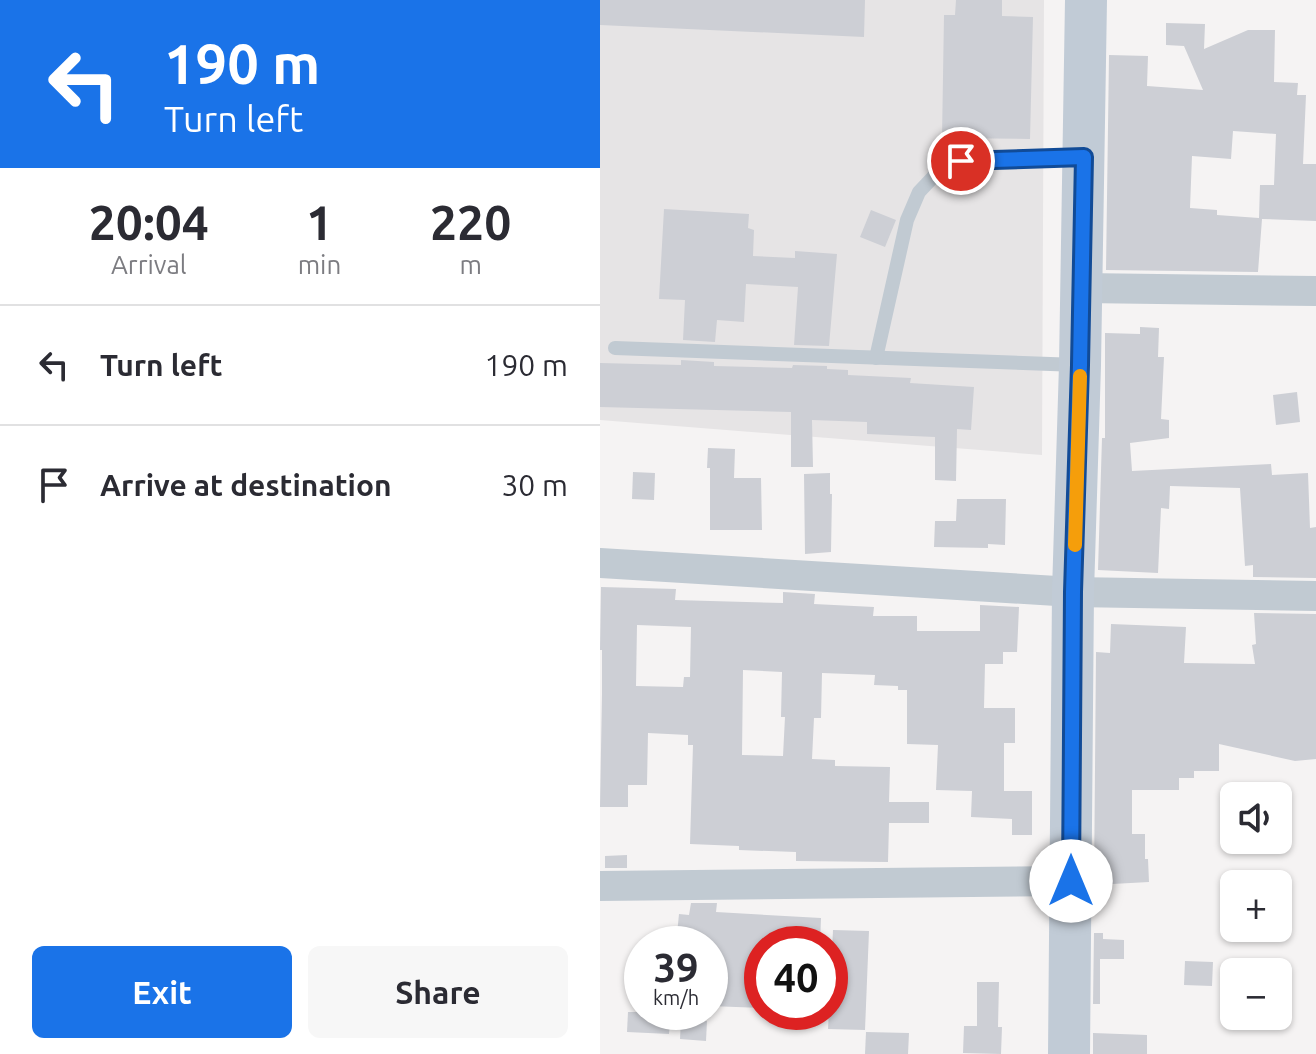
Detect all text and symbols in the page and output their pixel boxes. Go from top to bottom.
icon: left [32,32,136,136]
text: 190 m [164,32,320,95]
text: Turn left [164,98,303,139]
pin [927,127,995,195]
icon: arrive [939,139,983,183]
text: 20:04 [89,195,209,249]
text: 1 [306,195,333,249]
text: 220 [430,195,511,249]
text: Arrival [111,250,187,279]
text: min [298,250,341,279]
text: m [459,250,482,279]
icon: left [32,343,76,387]
text: Turn left [100,348,222,382]
text: 190 m [484,348,568,382]
icon: arrive [32,463,76,507]
text: Arrive at destination [100,468,392,502]
text: 30 m [501,468,568,502]
map controls [1220,782,1292,1030]
button: sound [1220,782,1292,854]
position arrow [1029,839,1113,923]
button: + [1220,870,1292,942]
speed limit sign: 40 [744,926,848,1030]
text: 39 [653,945,699,990]
button: Exit [32,946,292,1038]
button: Share [308,946,568,1038]
button: − [1220,958,1292,1030]
text: km/h [653,986,699,1009]

